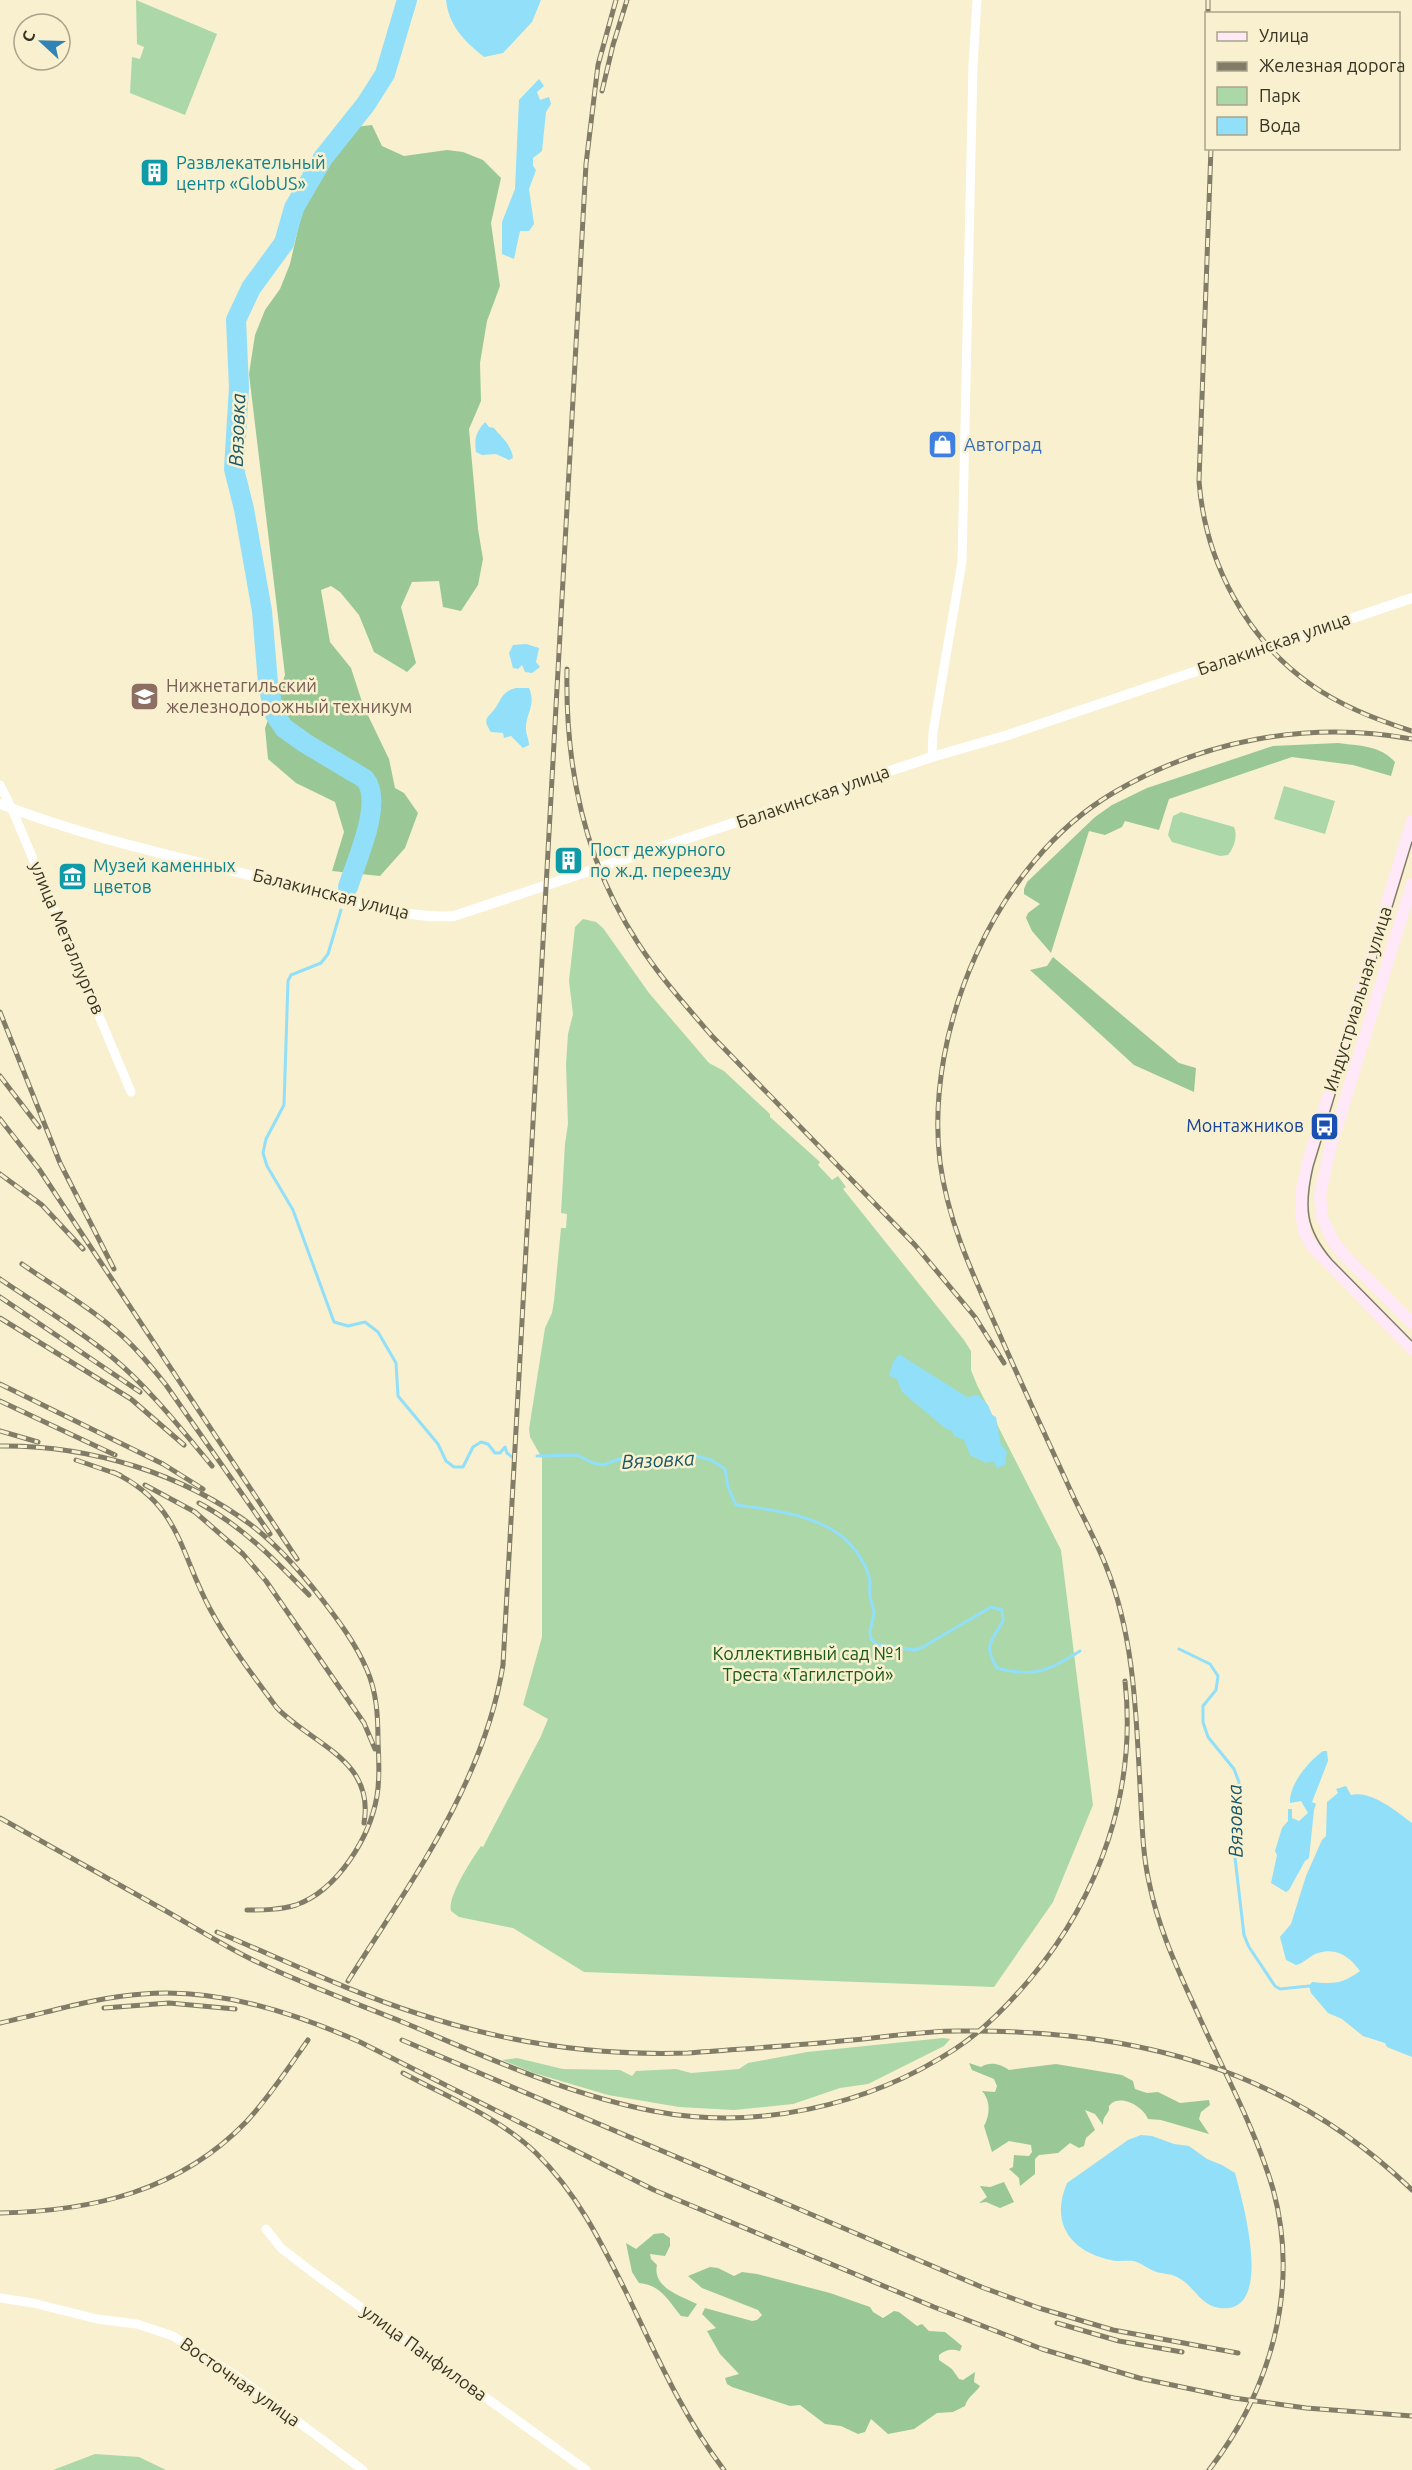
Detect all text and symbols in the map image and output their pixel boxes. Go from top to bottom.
north arrow [12,12,72,72]
legend [1205,12,1400,150]
text: Улица [1259,25,1309,45]
text: С [18,28,38,44]
text: Железная дорога [1259,55,1406,75]
text: Парк [1259,85,1300,105]
text: Вода [1259,115,1301,135]
place label: Развлекательный центр «GlobUS» [176,152,326,193]
building icon: Развлекательный центр «GlobUS» [139,157,171,189]
water label: Вязовка [224,393,249,467]
shop icon: Автоград [927,429,959,461]
place label: Автоград [964,434,1042,454]
street label: Балакинская улица [1195,607,1353,679]
place label: Нижнетагильский железнодорожный техникум [166,675,412,716]
school or university icon: Нижнетагильский железнодорожный техникум [129,680,161,712]
street label: Балакинская улица [734,760,892,832]
place label: Пост дежурного по ж.д. переезду [590,839,731,880]
building icon: Пост дежурного по ж.д. переезду [553,844,585,876]
place label: Музей каменных цветов [93,855,236,896]
street label: улица Металлургов [27,858,109,1017]
museum icon: Музей каменных цветов [56,860,88,892]
street label: Балакинская улица [251,864,412,922]
street label: Индустриальная улица [1319,904,1395,1094]
bus stop icon: Монтажников [1309,1110,1341,1142]
place label: Монтажников [1186,1115,1304,1135]
water label: Вязовка [621,1446,695,1473]
park label: Коллективный сад №1 Треста «Тагилстрой» [712,1643,904,1684]
water label: Вязовка [1222,1784,1247,1858]
street label: улица Панфилова [358,2300,491,2404]
street label: Восточная улица [177,2332,304,2430]

